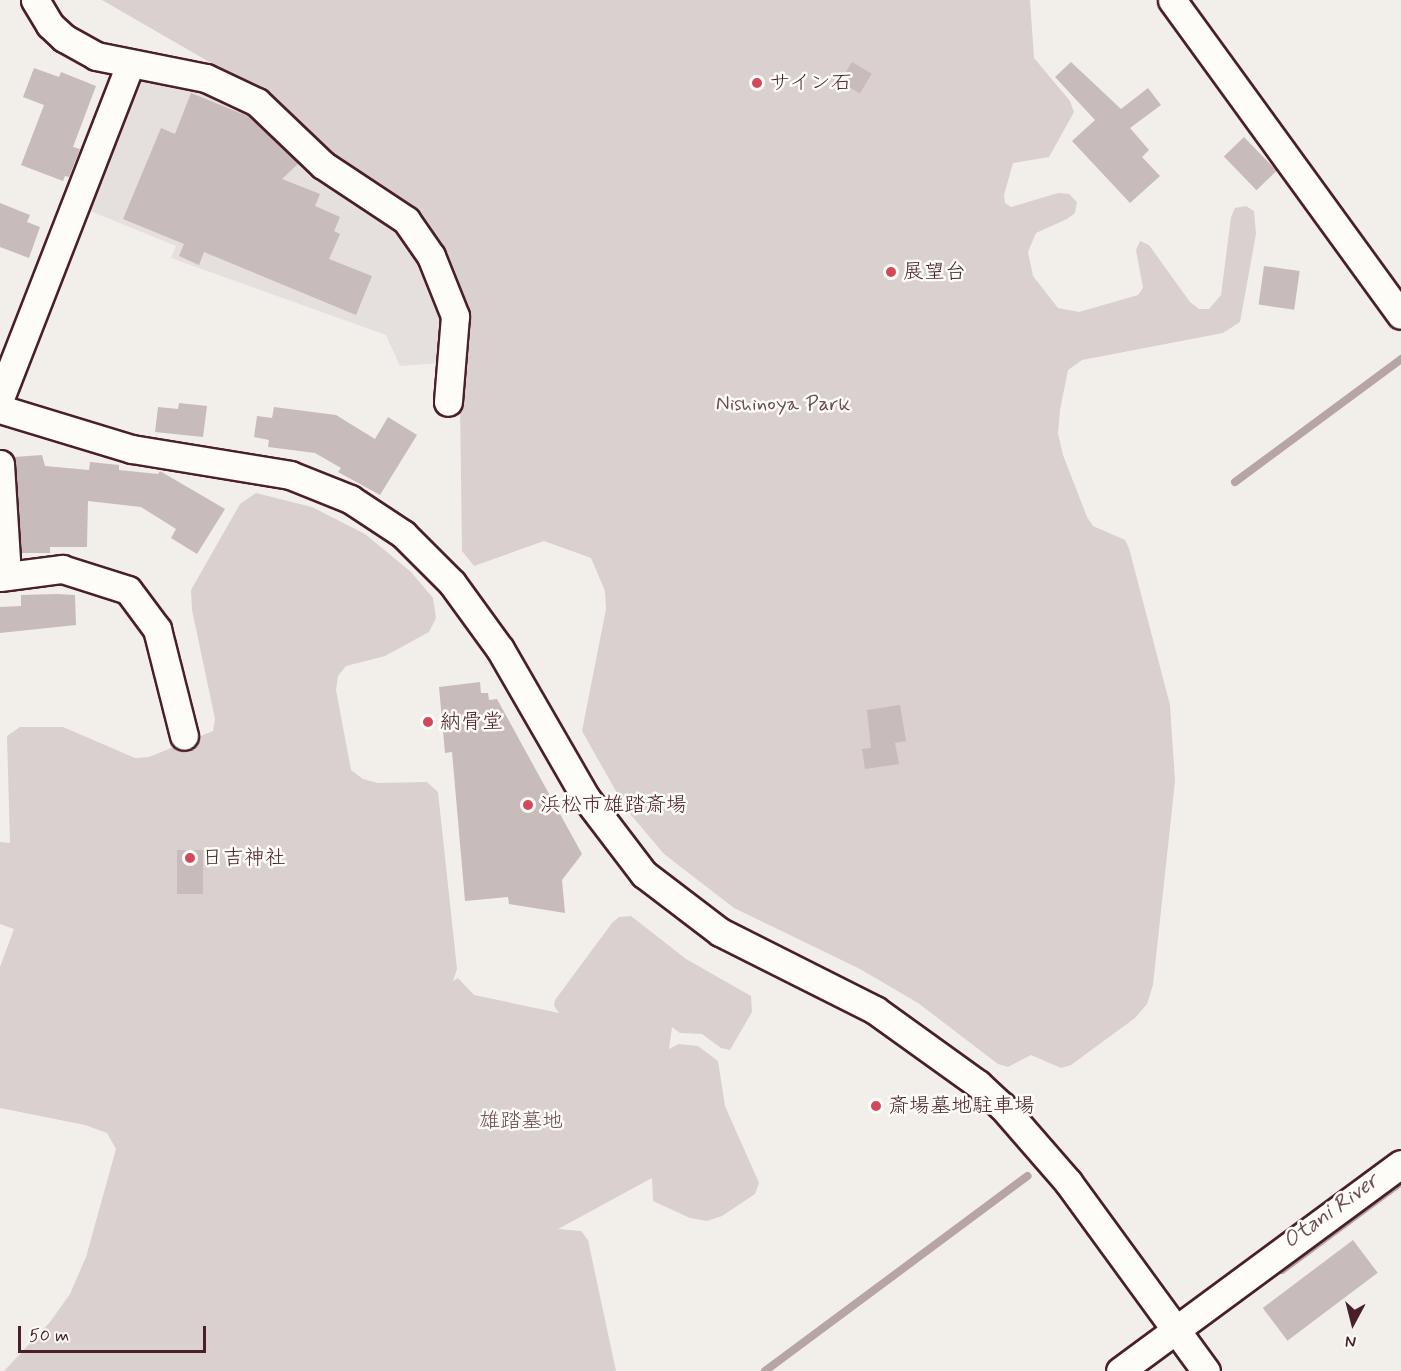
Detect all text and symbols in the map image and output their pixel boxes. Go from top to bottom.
place label: サイン石 [769,70,853,96]
marker: サイン石 [750,76,764,90]
place label: 展望台 [903,259,966,285]
marker: 展望台 [884,265,898,279]
park label: Nishinoya Park [718,391,848,417]
place label: 納骨堂 [440,709,503,735]
marker: 納骨堂 [421,715,435,729]
place label: 浜松市雄踏斎場 [540,792,687,818]
marker: 浜松市雄踏斎場 [521,798,535,812]
place label: 日吉神社 [202,845,286,871]
marker: 日吉神社 [183,851,197,865]
place label: 斎場墓地駐車場 [888,1093,1035,1119]
marker: 斎場墓地駐車場 [869,1099,883,1113]
park label: 雄踏墓地 [479,1108,563,1134]
water label: Otani River [1279,1169,1383,1255]
north arrow [1323,1293,1383,1353]
scale bar [21,1314,208,1352]
text: 50 m [29,1324,69,1348]
text: N [1344,1330,1357,1352]

